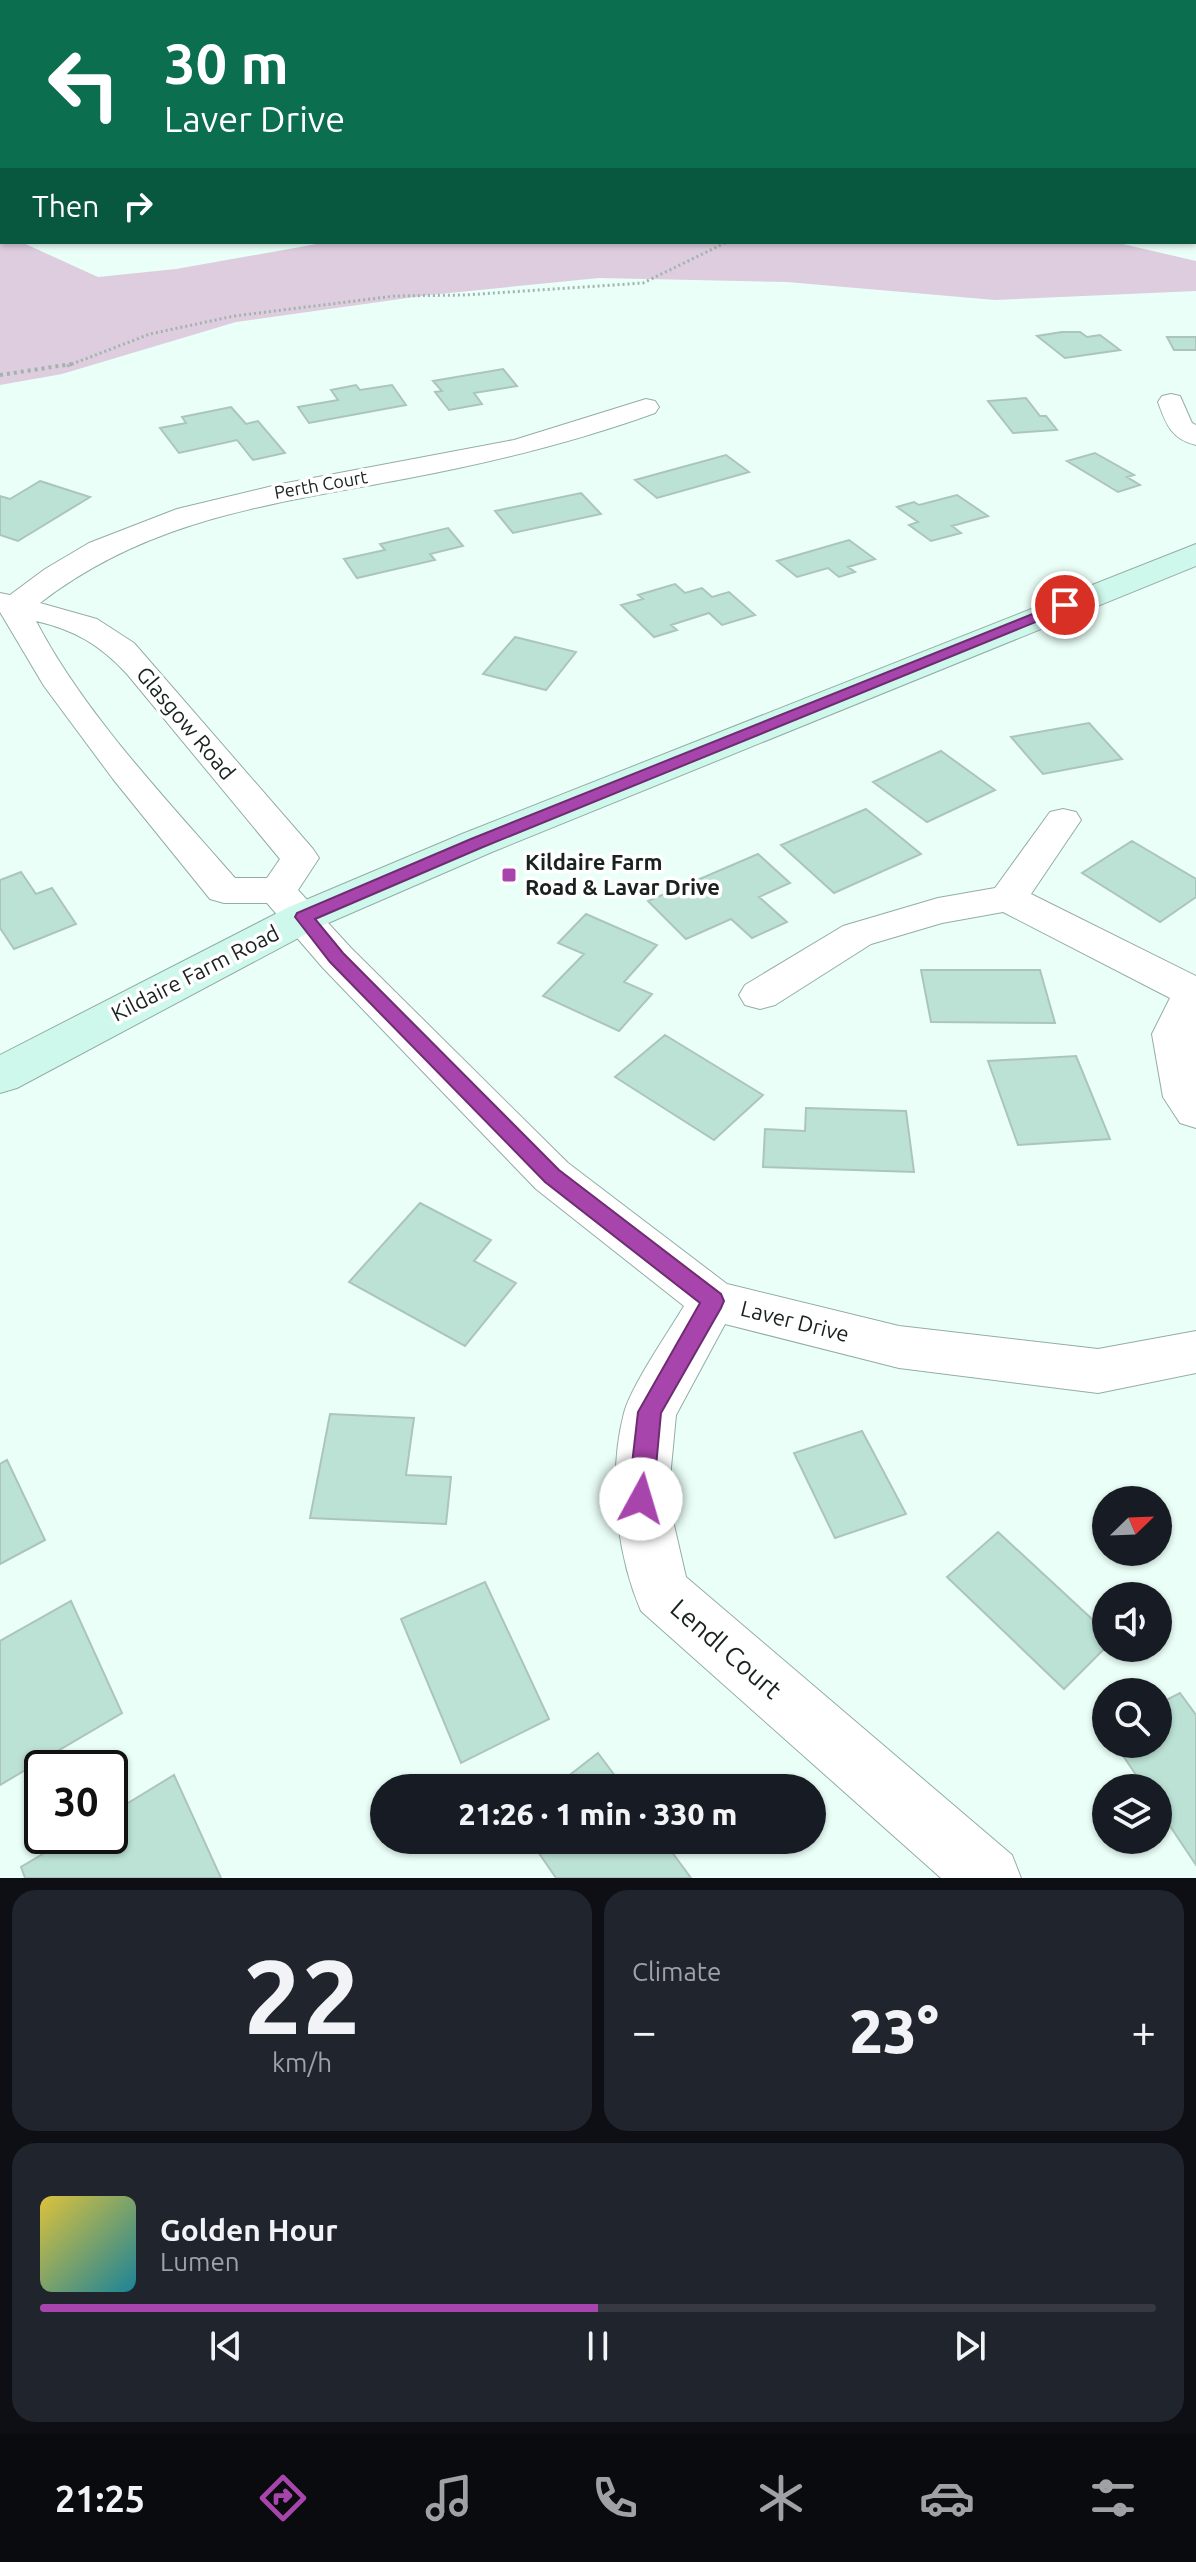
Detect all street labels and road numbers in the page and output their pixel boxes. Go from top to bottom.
street label: Perth Court [273,466,369,502]
street label: Glasgow Road [132,661,241,784]
street label: Kildaire Farm Road [107,919,283,1026]
street label: Laver Drive [738,1295,852,1346]
street label: Lendl Court [665,1593,787,1704]

